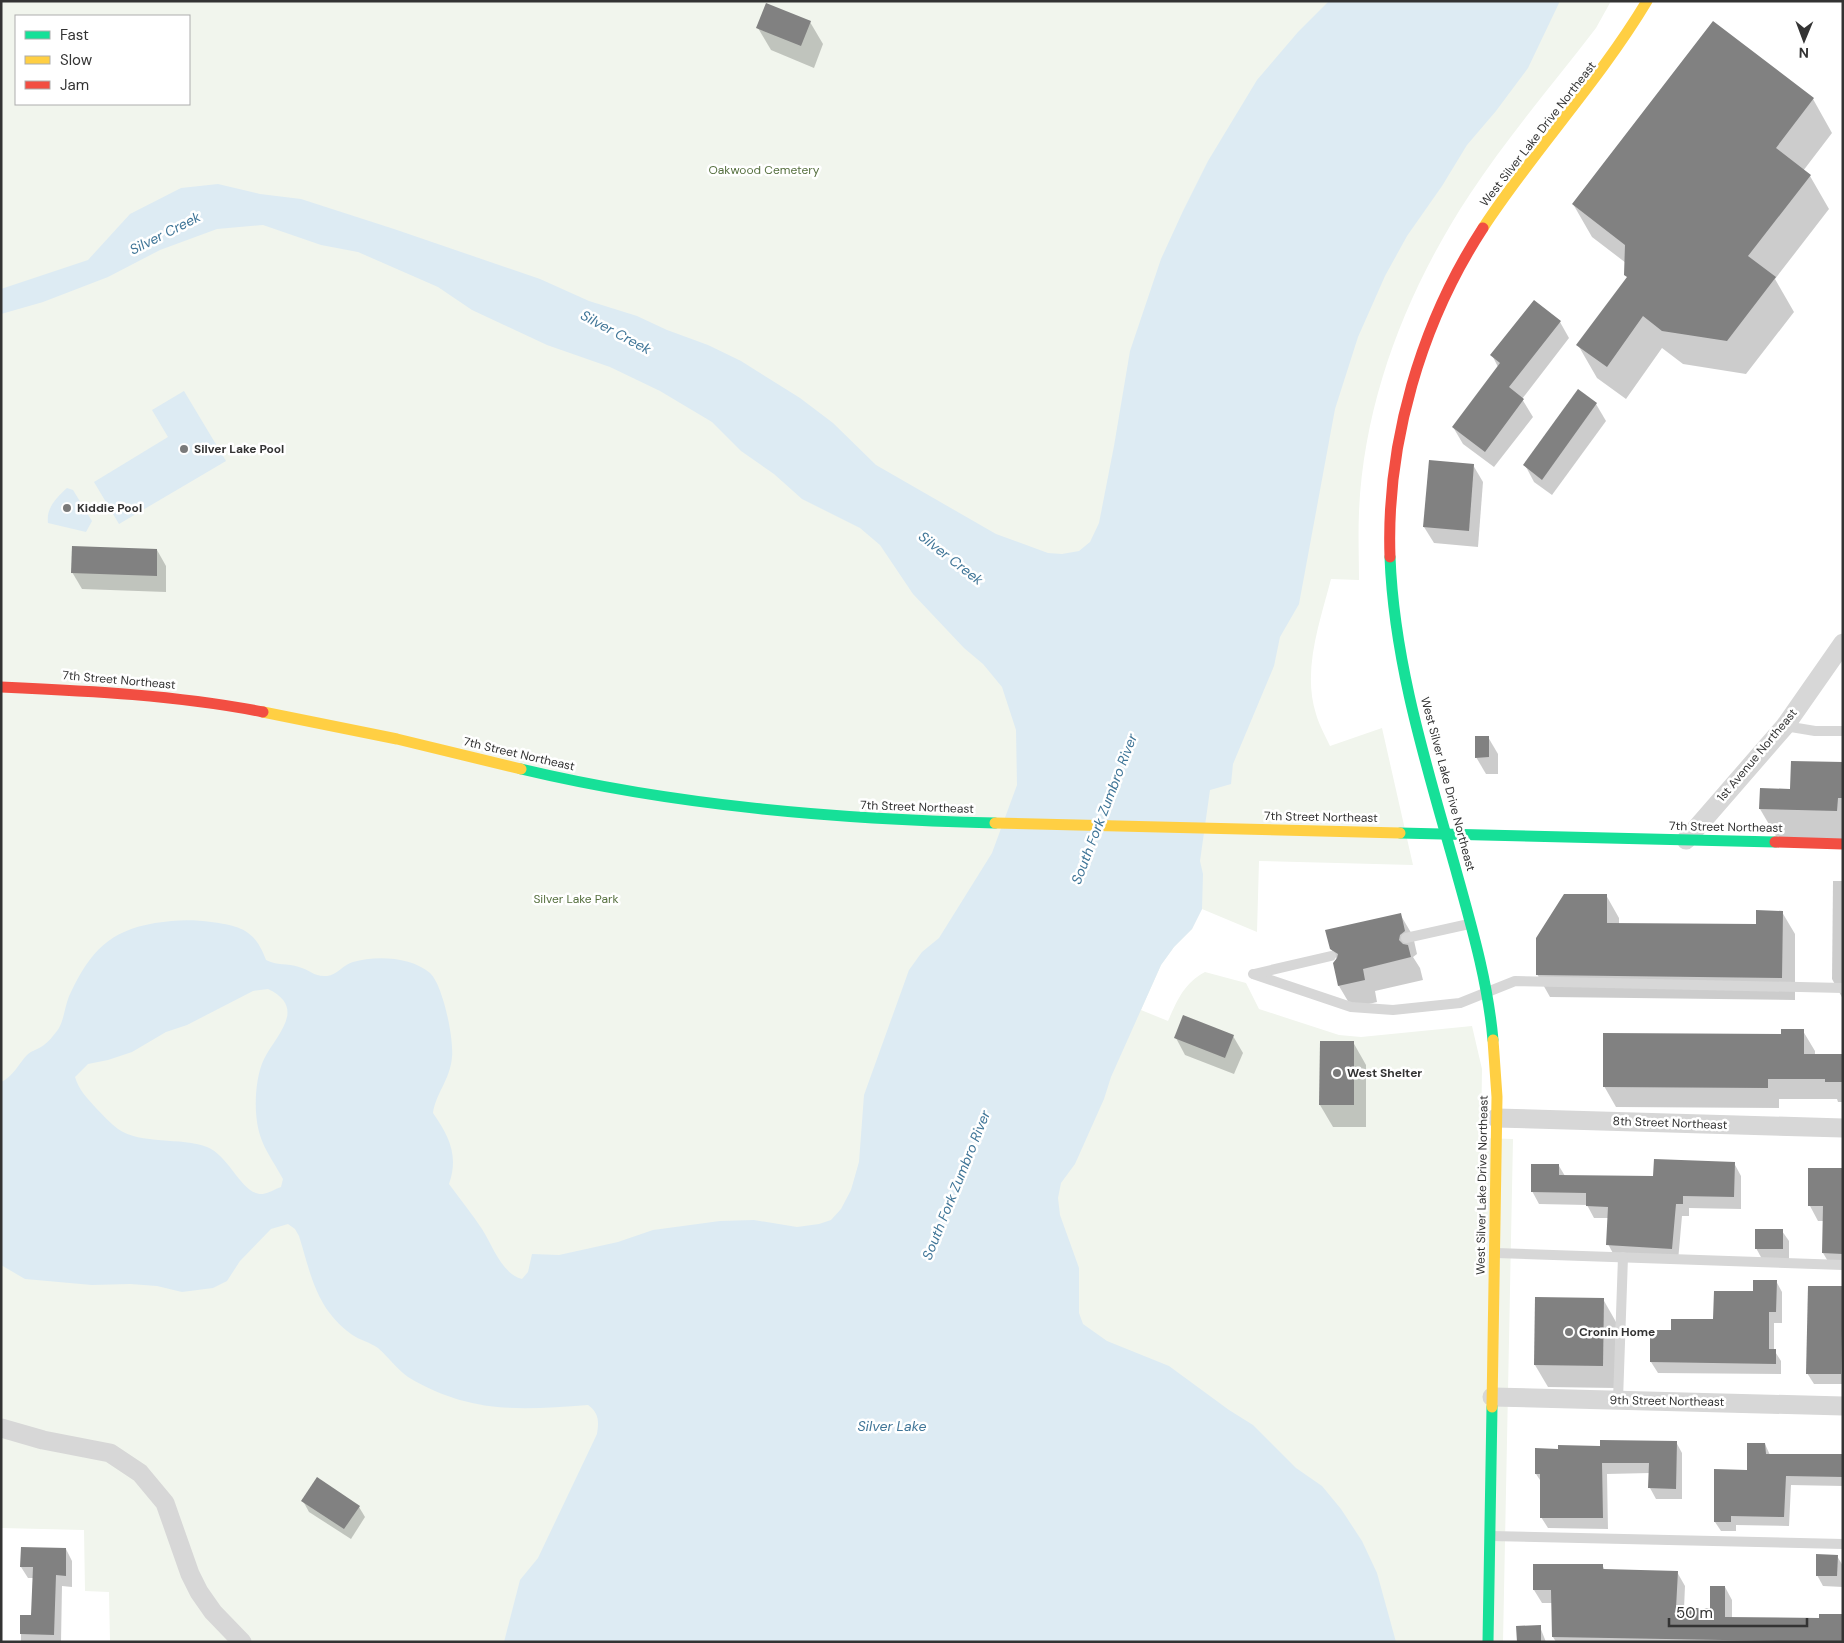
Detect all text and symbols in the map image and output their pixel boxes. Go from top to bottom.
legend [15,15,190,105]
north arrow [1779,15,1829,65]
text: Fast [60,25,89,45]
text: N [1799,44,1809,62]
text: Slow [60,50,93,70]
street label: West Silver Lake Drive Northeast [1476,58,1600,210]
text: Jam [60,75,89,95]
park label: Oakwood Cemetery [709,162,820,178]
water label: Silver Creek [126,207,204,259]
water label: Silver Creek [578,306,655,358]
place label: Silver Lake Pool [194,441,284,457]
marker: Silver Lake Pool [178,443,190,455]
place label: Kiddie Pool [77,500,142,516]
marker: Kiddie Pool [61,502,73,514]
water label: Silver Creek [915,527,988,589]
street label: 7th Street Northeast [62,667,177,693]
street label: West Silver Lake Drive Northeast [1417,695,1479,873]
street label: 1st Avenue Northeast [1713,705,1801,805]
water label: South Fork Zumbro River [1067,730,1141,887]
street label: 7th Street Northeast [462,733,576,775]
street label: 7th Street Northeast [860,797,974,817]
street label: 7th Street Northeast [1264,808,1378,826]
street label: 7th Street Northeast [1669,818,1783,836]
park label: Silver Lake Park [533,891,619,907]
place label: West Shelter [1347,1065,1422,1081]
marker: West Shelter [1331,1067,1343,1079]
street label: West Silver Lake Drive Northeast [1472,1095,1492,1275]
water label: South Fork Zumbro River [918,1107,995,1262]
street label: 8th Street Northeast [1612,1113,1728,1133]
place label: Cronin Home [1579,1324,1655,1340]
marker: Cronin Home [1563,1326,1575,1338]
street label: 9th Street Northeast [1609,1392,1725,1410]
water label: Silver Lake [857,1417,927,1435]
scale bar [1669,1596,1806,1628]
text: 50 m [1676,1603,1713,1623]

